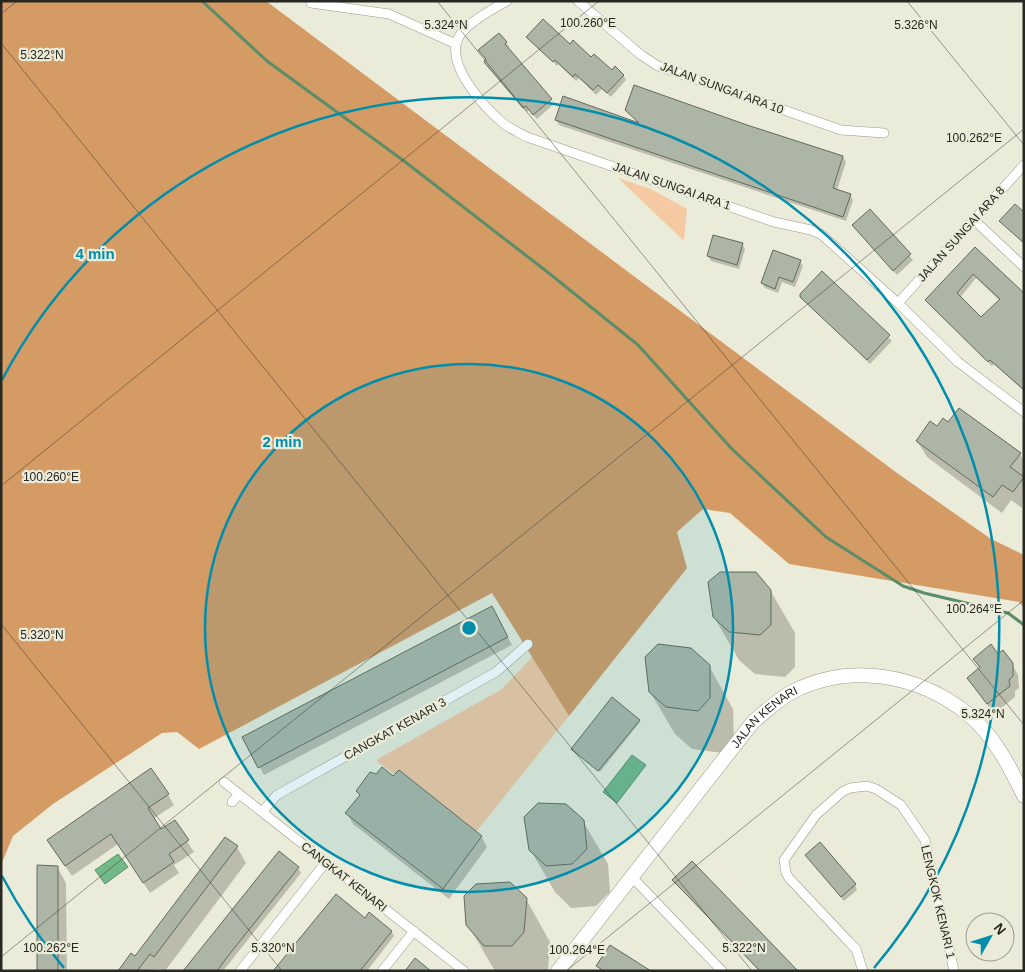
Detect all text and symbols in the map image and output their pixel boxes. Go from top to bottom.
text: 100.260°E [560,16,616,30]
text: 5.324°N [424,18,468,32]
text: 5.326°N [894,18,938,32]
text: 5.322°N [20,48,64,62]
street label: JALAN SUNGAI ARA 10 [658,59,786,117]
text: 100.262°E [946,131,1002,145]
street label: JALAN SUNGAI ARA 1 [611,159,733,213]
street label: JALAN SUNGAI ARA 8 [915,183,1008,285]
text: 4 min [75,245,115,262]
text: 2 min [262,433,302,450]
text: 100.260°E [23,470,79,484]
text: 100.264°E [946,602,1002,616]
centre of rings [460,619,478,637]
text: 5.320°N [20,628,64,642]
street label: JALAN KENARI [728,683,800,751]
street label: CANGKAT KENARI 3 [341,695,449,763]
text: 5.324°N [961,707,1005,721]
street label: CANGKAT KENARI [298,839,390,915]
street label: LENGKOK KENARI 1 [918,844,958,960]
north arrow [965,912,1015,962]
text: N [991,920,1010,938]
text: 100.262°E [23,941,79,955]
text: 5.320°N [251,941,295,955]
text: 5.322°N [722,941,766,955]
text: 100.264°E [549,943,605,957]

